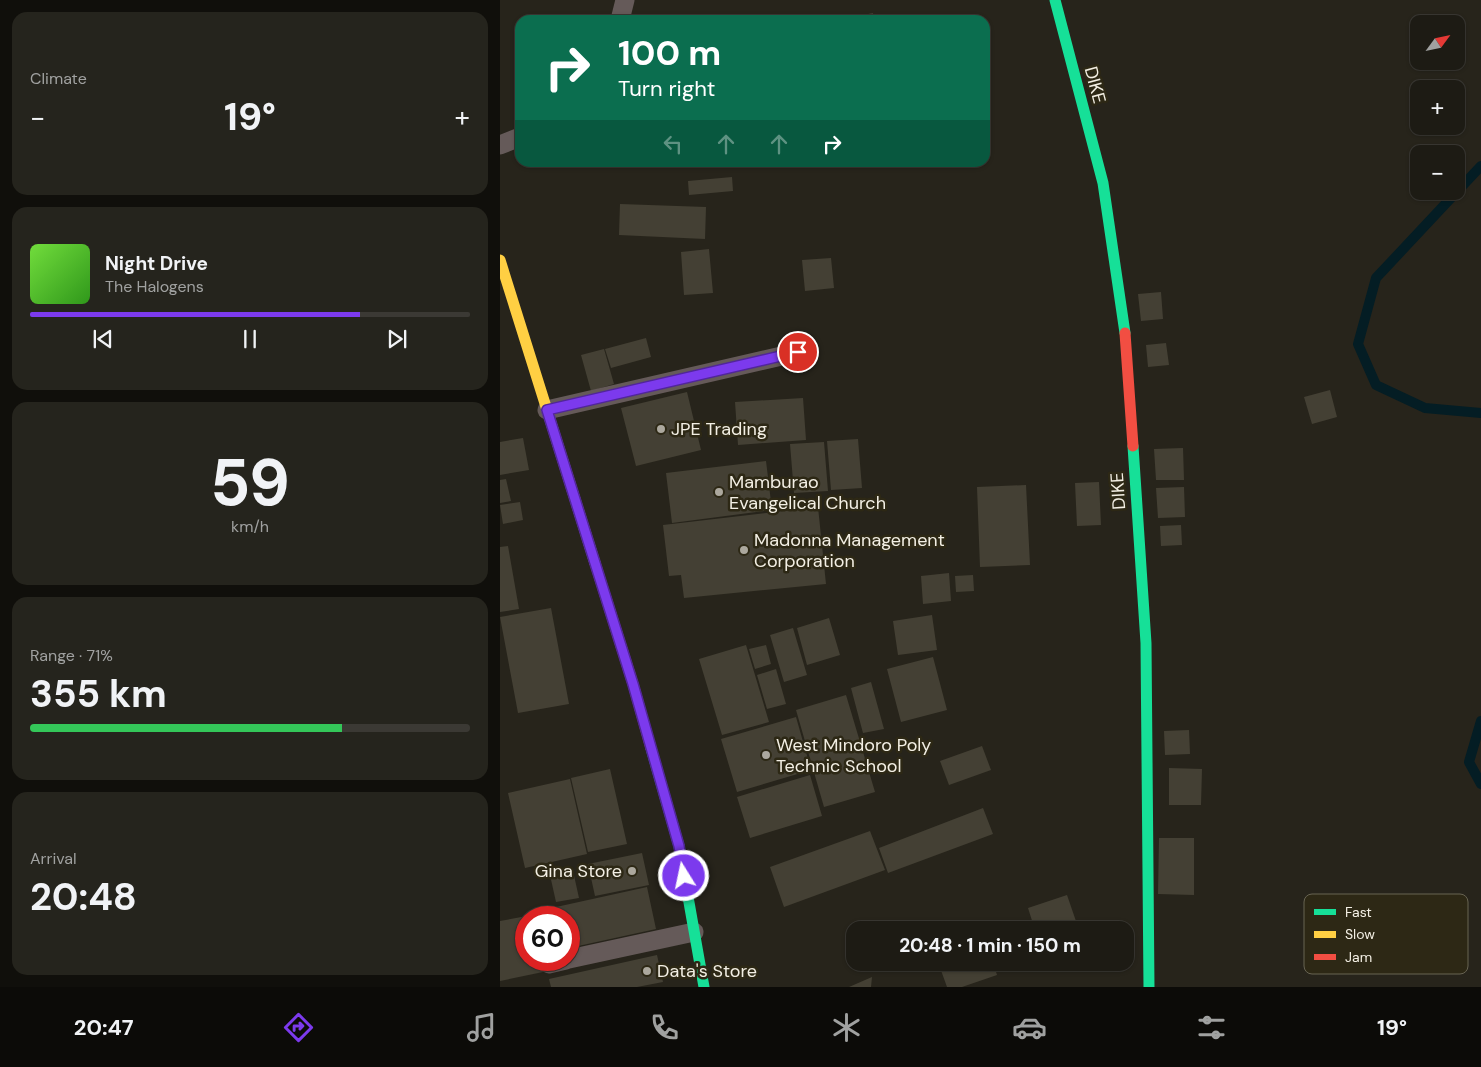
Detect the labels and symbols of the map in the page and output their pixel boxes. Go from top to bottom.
north arrow [1410,15,1465,70]
street label: DIKE [1079,64,1111,106]
pin [777,331,819,373]
place label: JPE Trading [671,417,767,441]
marker: JPE Trading [655,423,667,435]
place label: Mamburao Evangelical Church [729,470,886,515]
street label: DIKE [1105,472,1131,510]
marker: Mamburao Evangelical Church [713,486,725,498]
place label: Madonna Management Corporation [754,528,945,573]
marker: Madonna Management Corporation [738,544,750,556]
place label: West Mindoro Poly Technic School [776,733,931,778]
marker: West Mindoro Poly Technic School [760,749,772,761]
position arrow [657,849,709,901]
place label: Gina Store [535,859,622,883]
marker: Gina Store [626,865,638,877]
legend [1304,894,1468,974]
text: Fast [1345,903,1372,921]
speed limit sign: 60 [515,906,580,971]
text: Slow [1345,925,1375,943]
text: Jam [1345,948,1372,966]
place label: Data's Store [657,959,757,983]
marker: Data's Store [641,965,653,977]

